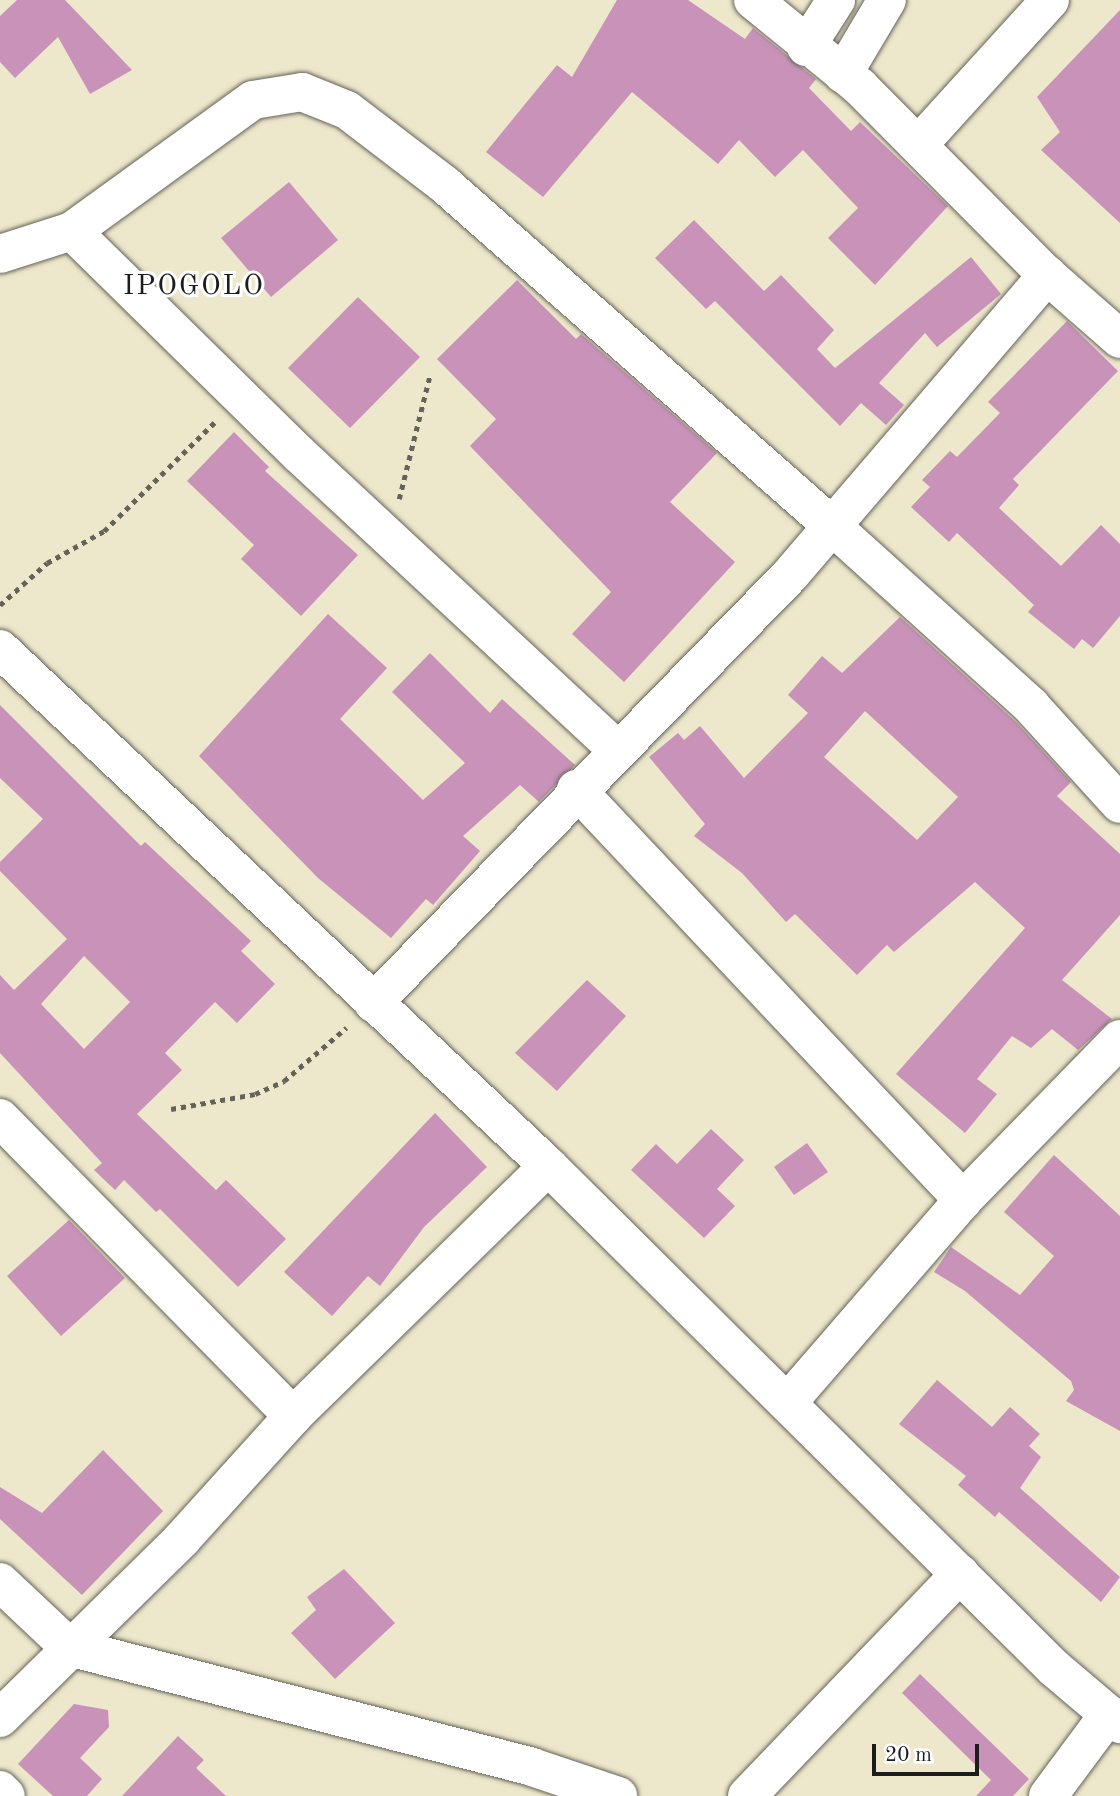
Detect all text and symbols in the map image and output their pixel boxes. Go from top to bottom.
district label: IPOGOLO [124,270,264,304]
scale bar [875,1730,982,1774]
text: 20 m [885,1745,932,1766]

